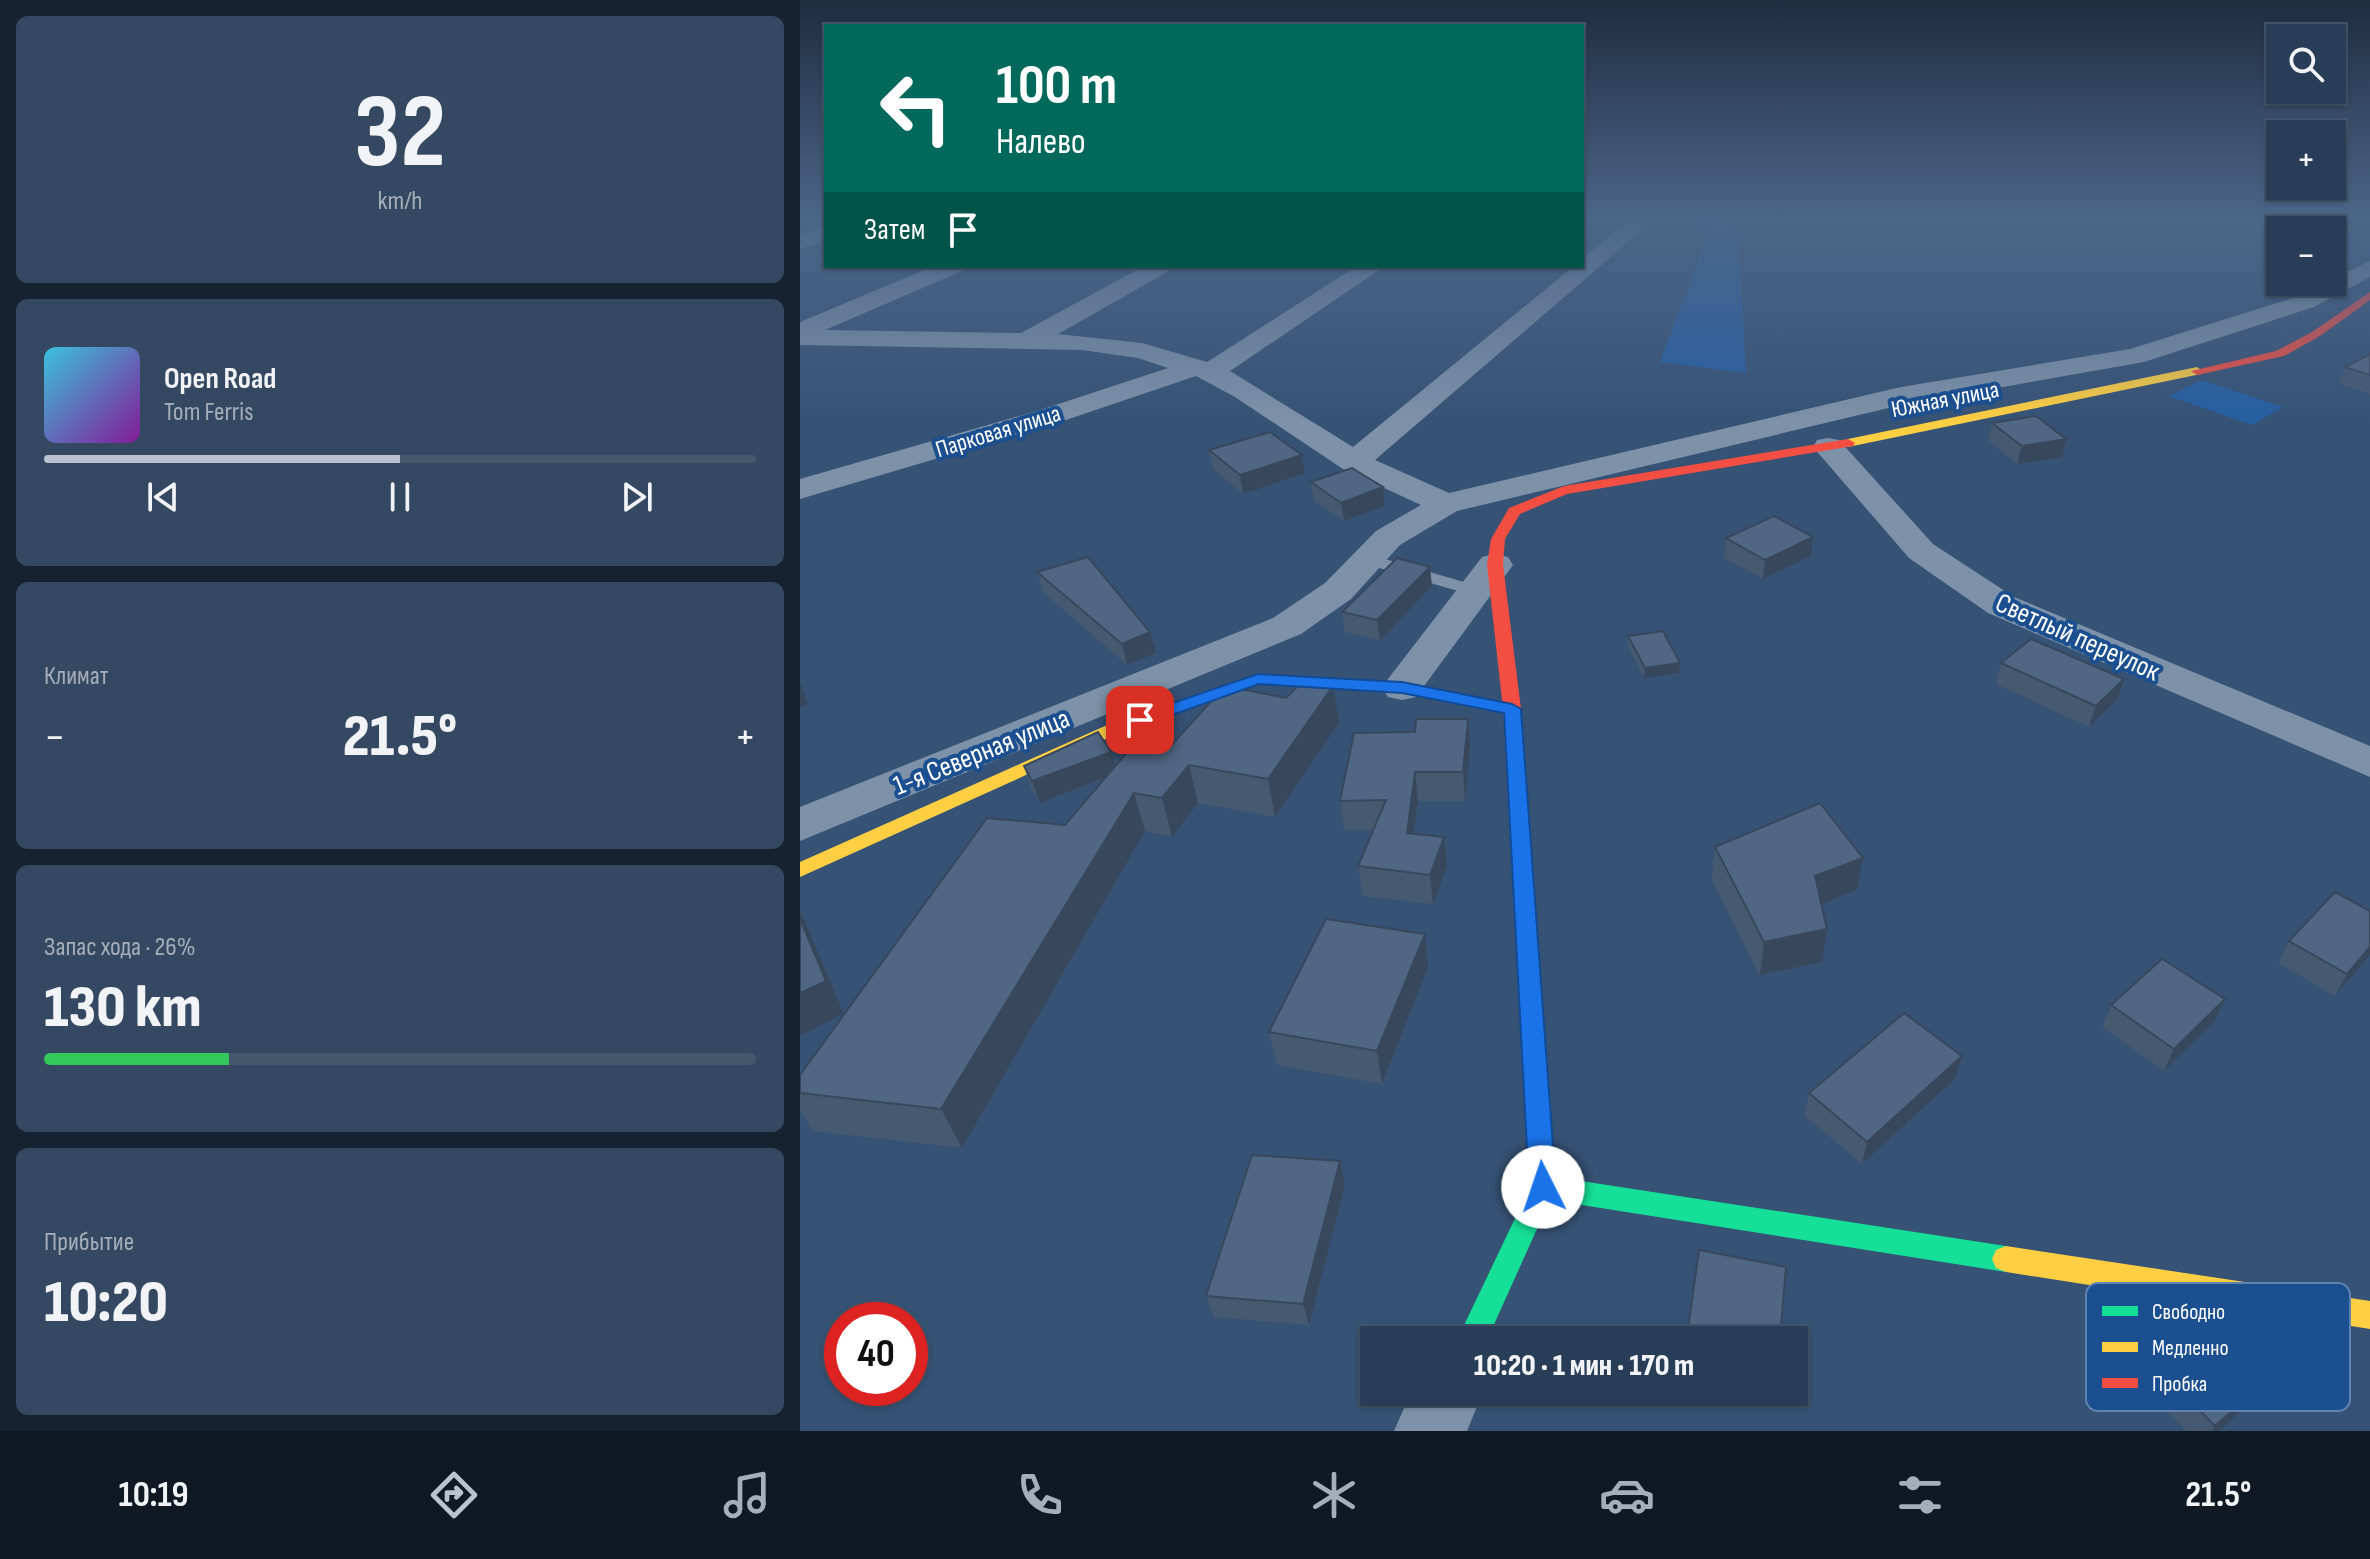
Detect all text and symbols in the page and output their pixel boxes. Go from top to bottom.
map controls [2266,24,2346,296]
button: search [2266,24,2346,104]
text: 100 m [996,53,1117,120]
icon: left [864,56,968,160]
text: 32 [354,71,446,196]
button: + [2266,120,2346,200]
text: Налево [996,121,1086,164]
text: km/h [378,186,422,217]
icon: arrive [941,208,985,252]
text: Затем [864,212,925,248]
button: − [2266,216,2346,296]
text: Open Road [164,361,276,397]
street label: Южная улица [1889,375,2001,424]
text: Tom Ferris [164,397,254,428]
street label: Парковая улица [932,399,1064,464]
icon: previous [141,475,185,519]
icon: pause [378,475,422,519]
icon: next [615,475,659,519]
street label: Светлый переулок [1990,586,2165,688]
text: Климат [44,661,108,692]
pin [1106,686,1174,754]
icon: arrive [1118,698,1162,742]
text: 21.5° [343,701,457,773]
street label: 1-я Северная улица [889,702,1074,803]
text: − [44,711,66,764]
text: + [734,711,756,764]
text: Запас хода · 26% [44,932,195,963]
text: 130 km [44,972,202,1044]
position arrow [1501,1145,1585,1229]
text: Прибытие [44,1227,134,1258]
text: 10:20 [44,1267,168,1339]
legend [2086,1283,2350,1411]
text: Свободно [2152,1299,2225,1326]
speed limit sign: 40 [824,1302,928,1406]
text: Медленно [2152,1335,2229,1362]
text: 10:20 · 1 мин · 170 m [1474,1348,1694,1384]
text: Пробка [2152,1371,2207,1398]
icon: directions [426,1467,482,1523]
icon: music [719,1467,775,1523]
icon: phone [1012,1467,1068,1523]
icon: climate [1306,1467,1362,1523]
icon: car [1599,1467,1655,1523]
icon: filters [1892,1467,1948,1523]
text: 10:19 [119,1474,189,1517]
text: 21.5° [2185,1474,2251,1517]

